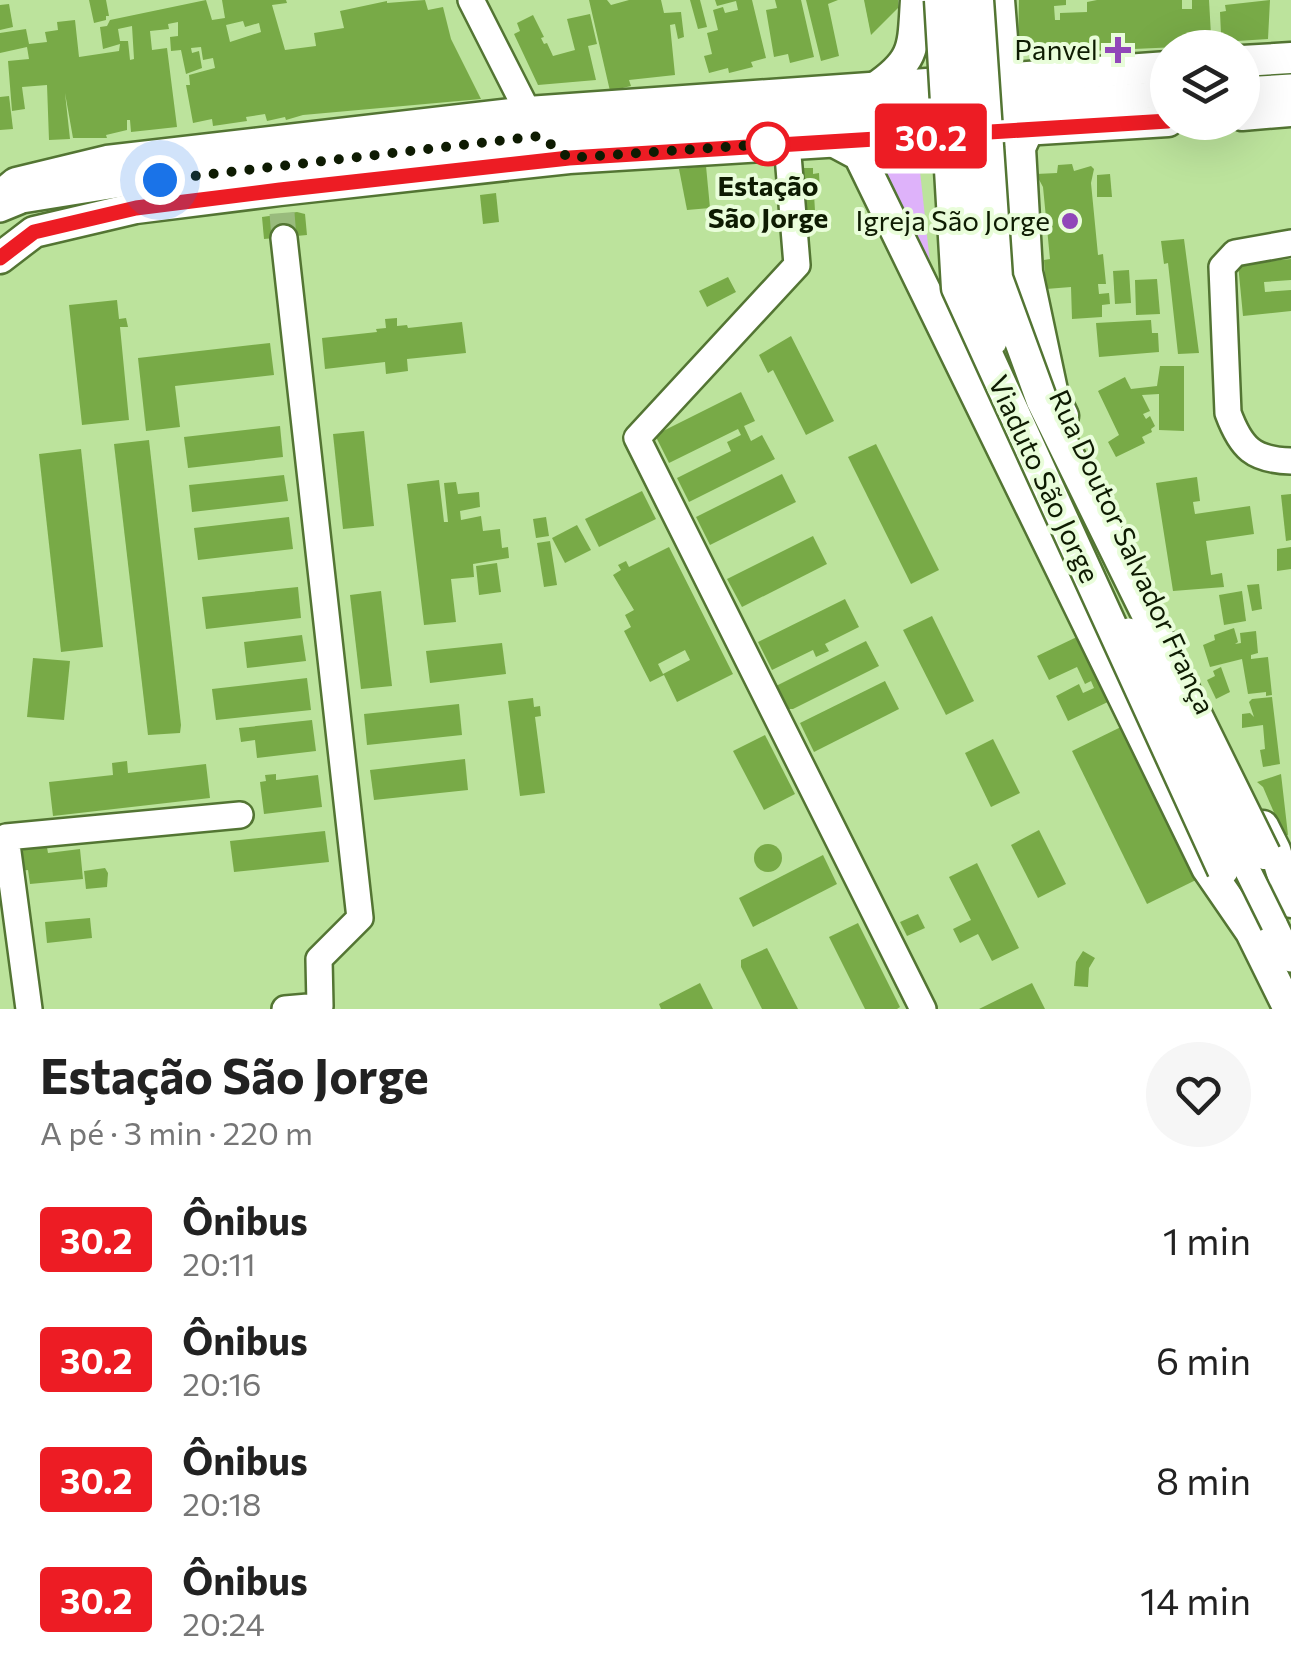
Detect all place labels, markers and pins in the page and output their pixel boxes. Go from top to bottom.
place label: Panvel [1014,32,1098,66]
marker: Panvel [1107,39,1129,61]
marker: Estação São Jorge [747,123,789,165]
place label: Estação São Jorge [708,168,828,234]
place label: Igreja São Jorge [856,203,1050,237]
marker: Igreja São Jorge [1059,210,1081,232]

